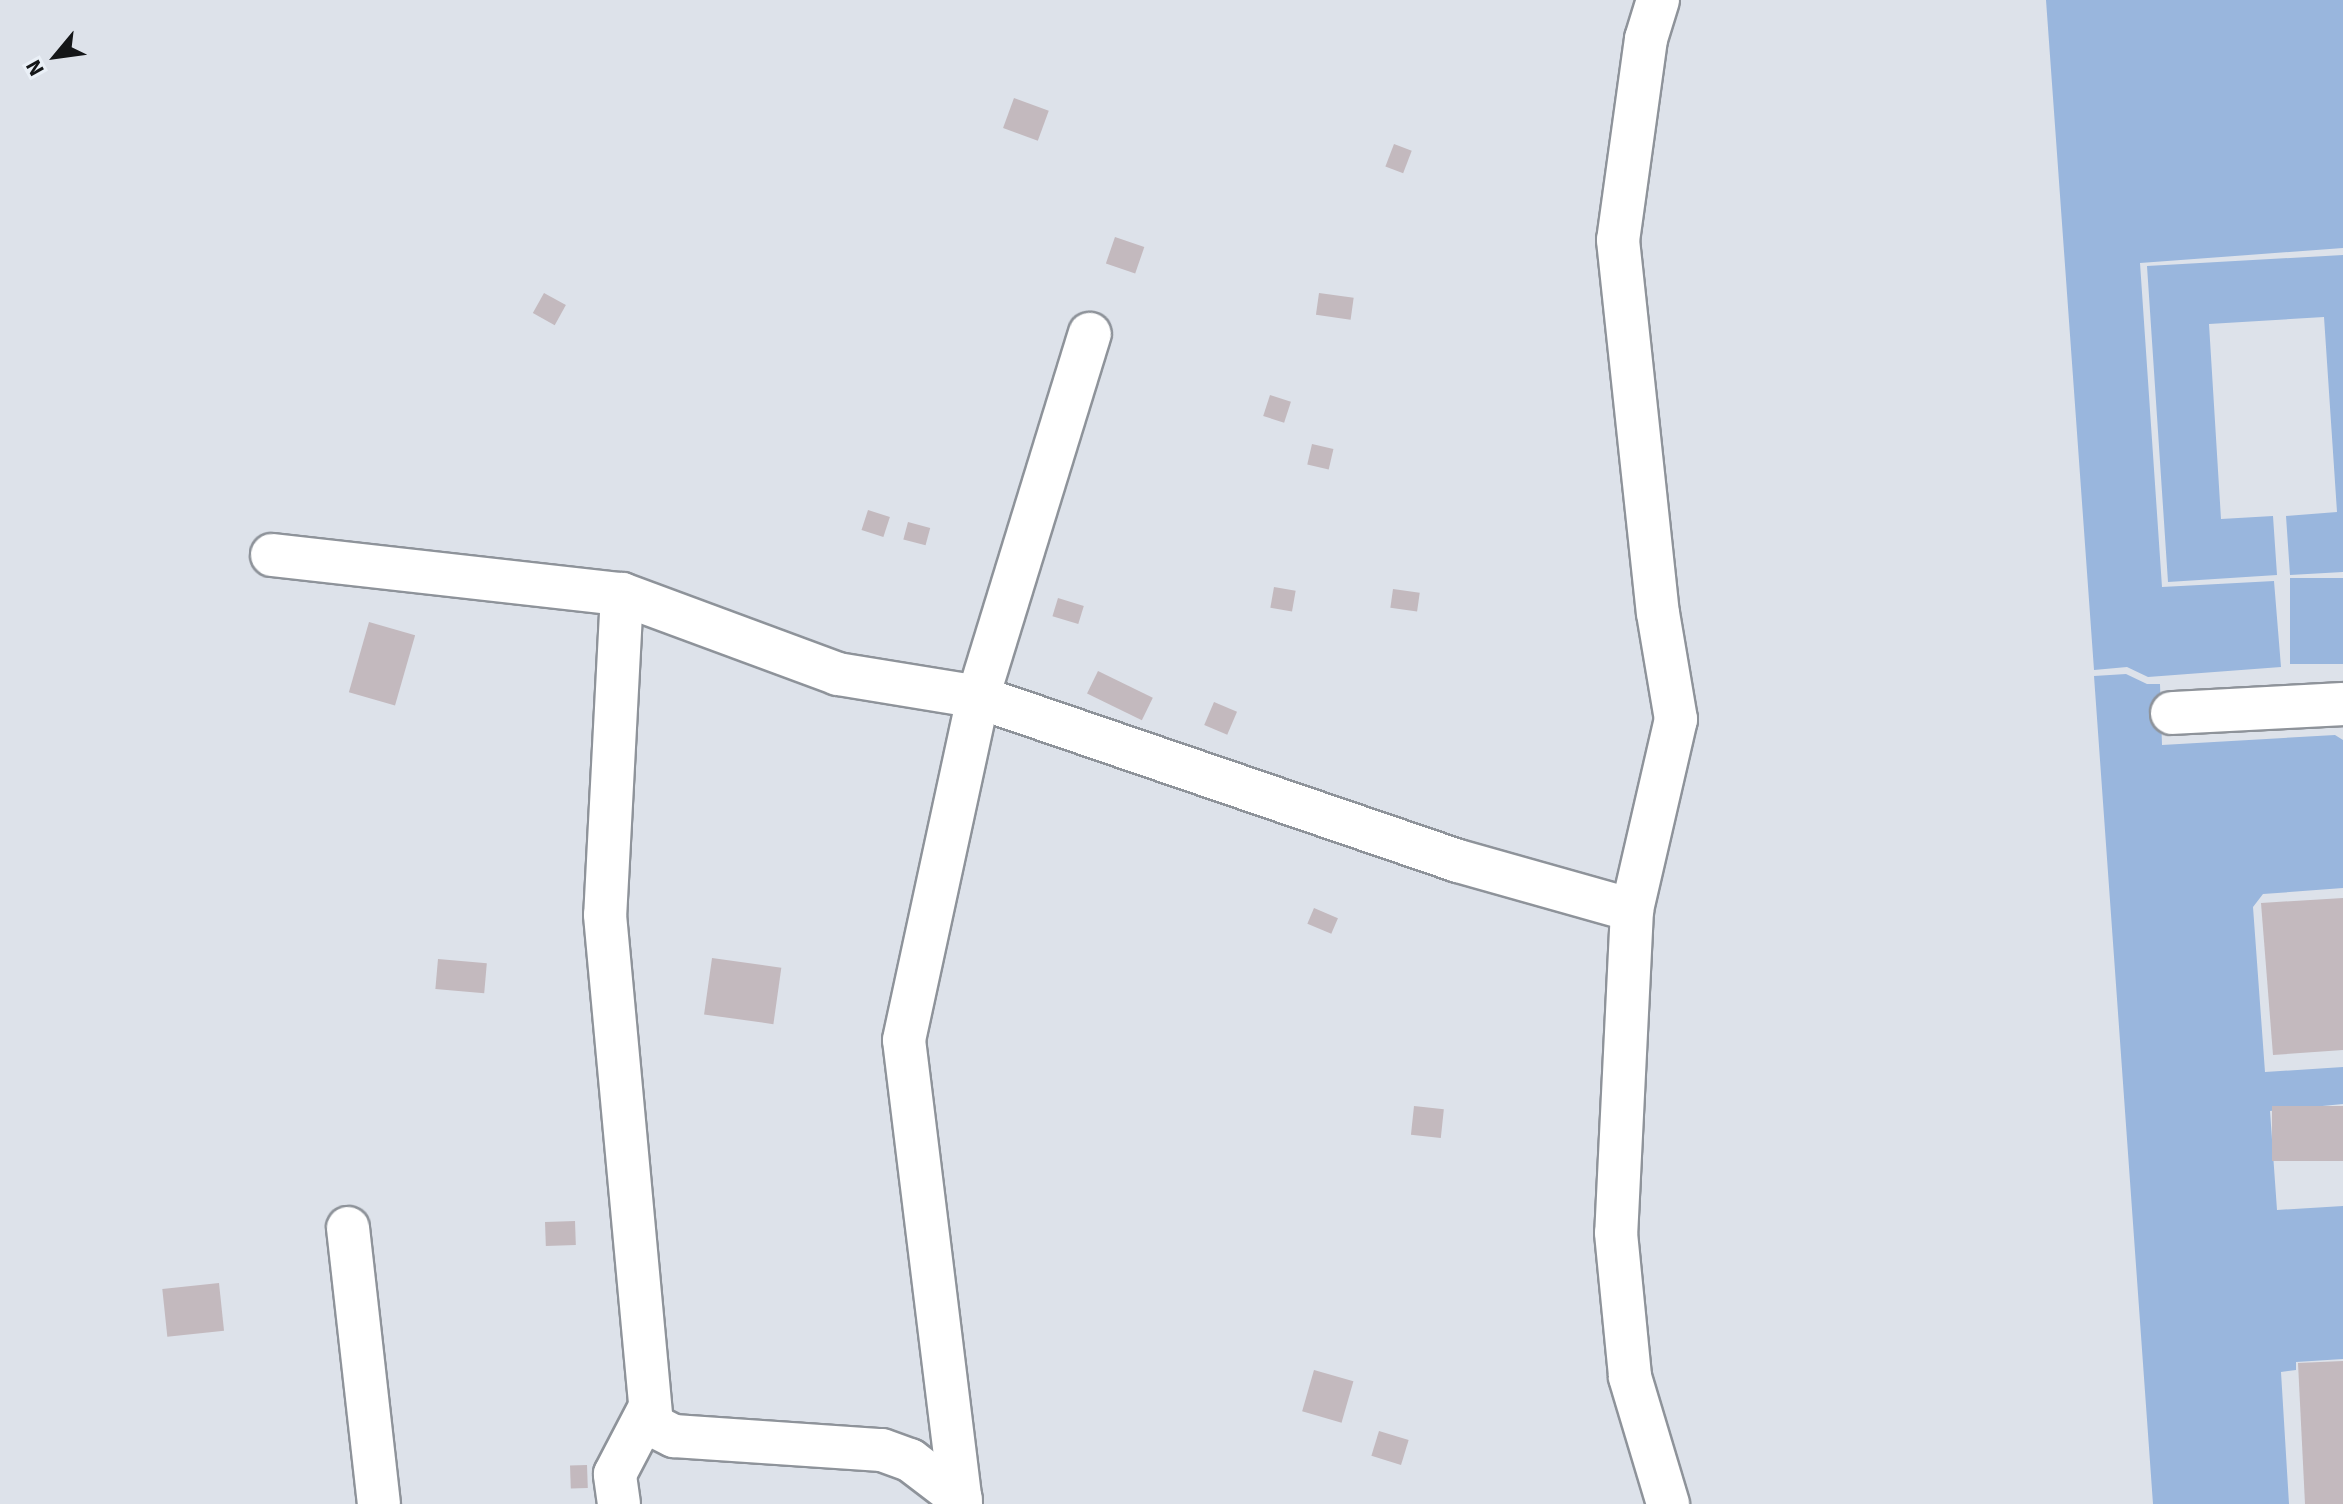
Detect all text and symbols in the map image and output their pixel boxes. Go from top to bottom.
north arrow [16,16,96,96]
text: N [17,53,53,82]

